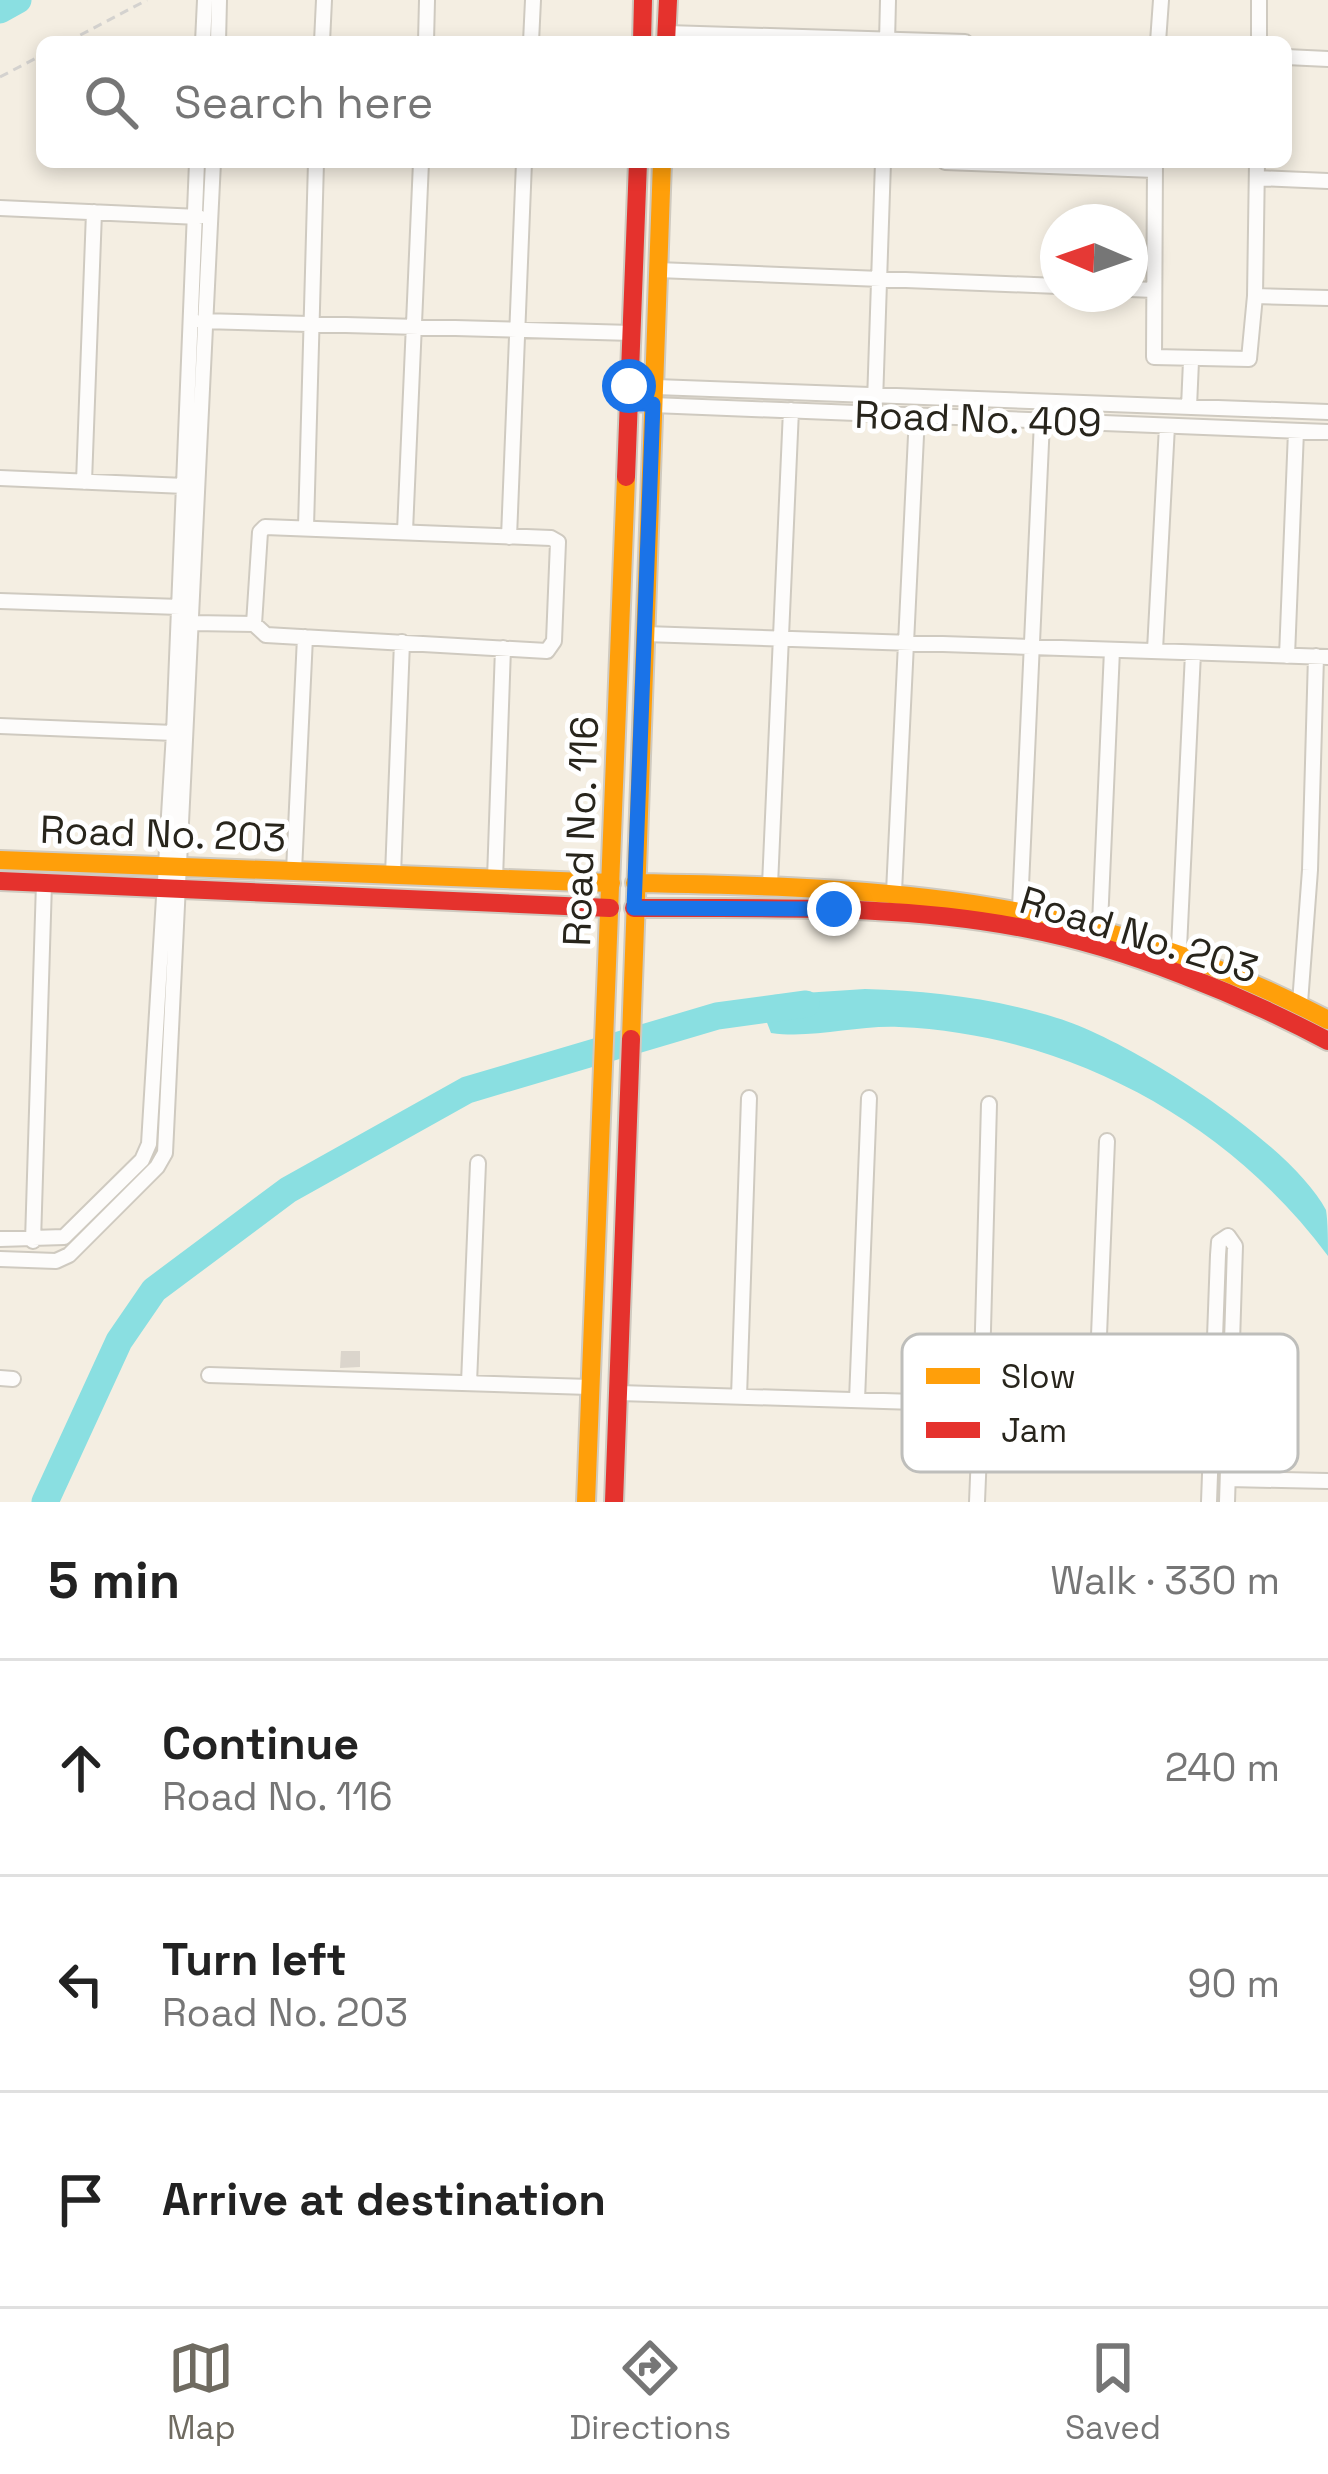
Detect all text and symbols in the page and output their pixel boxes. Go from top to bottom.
search box [36,36,1292,168]
icon: search [78,69,144,135]
text: Search here [174,74,433,131]
north arrow [1040,204,1148,312]
route start [602,359,656,413]
street label: Road No. 409 [854,390,1102,447]
street label: Road No. 116 [552,715,609,947]
street label: Road No. 203 [39,805,287,862]
street label: Road No. 203 [1014,875,1264,994]
route end [807,882,861,936]
legend [902,1334,1298,1472]
text: Slow [1001,1356,1076,1398]
text: Jam [1001,1410,1067,1452]
text: 5 min [48,1548,180,1613]
text: Walk · 330 m [1050,1556,1280,1605]
text: Continue [162,1715,359,1772]
icon: ahead [48,1735,114,1801]
text: 240 m [1165,1743,1280,1792]
text: Road No. 116 [162,1772,393,1821]
text: Turn left [162,1931,347,1988]
icon: left [48,1951,114,2017]
text: 90 m [1188,1959,1280,2008]
text: Road No. 203 [162,1988,408,2037]
icon: arrive [48,2167,114,2233]
text: Arrive at destination [162,2171,606,2228]
tab: Map [167,2335,236,2449]
tab: Directions [569,2335,731,2449]
tab: Saved [1065,2335,1161,2449]

